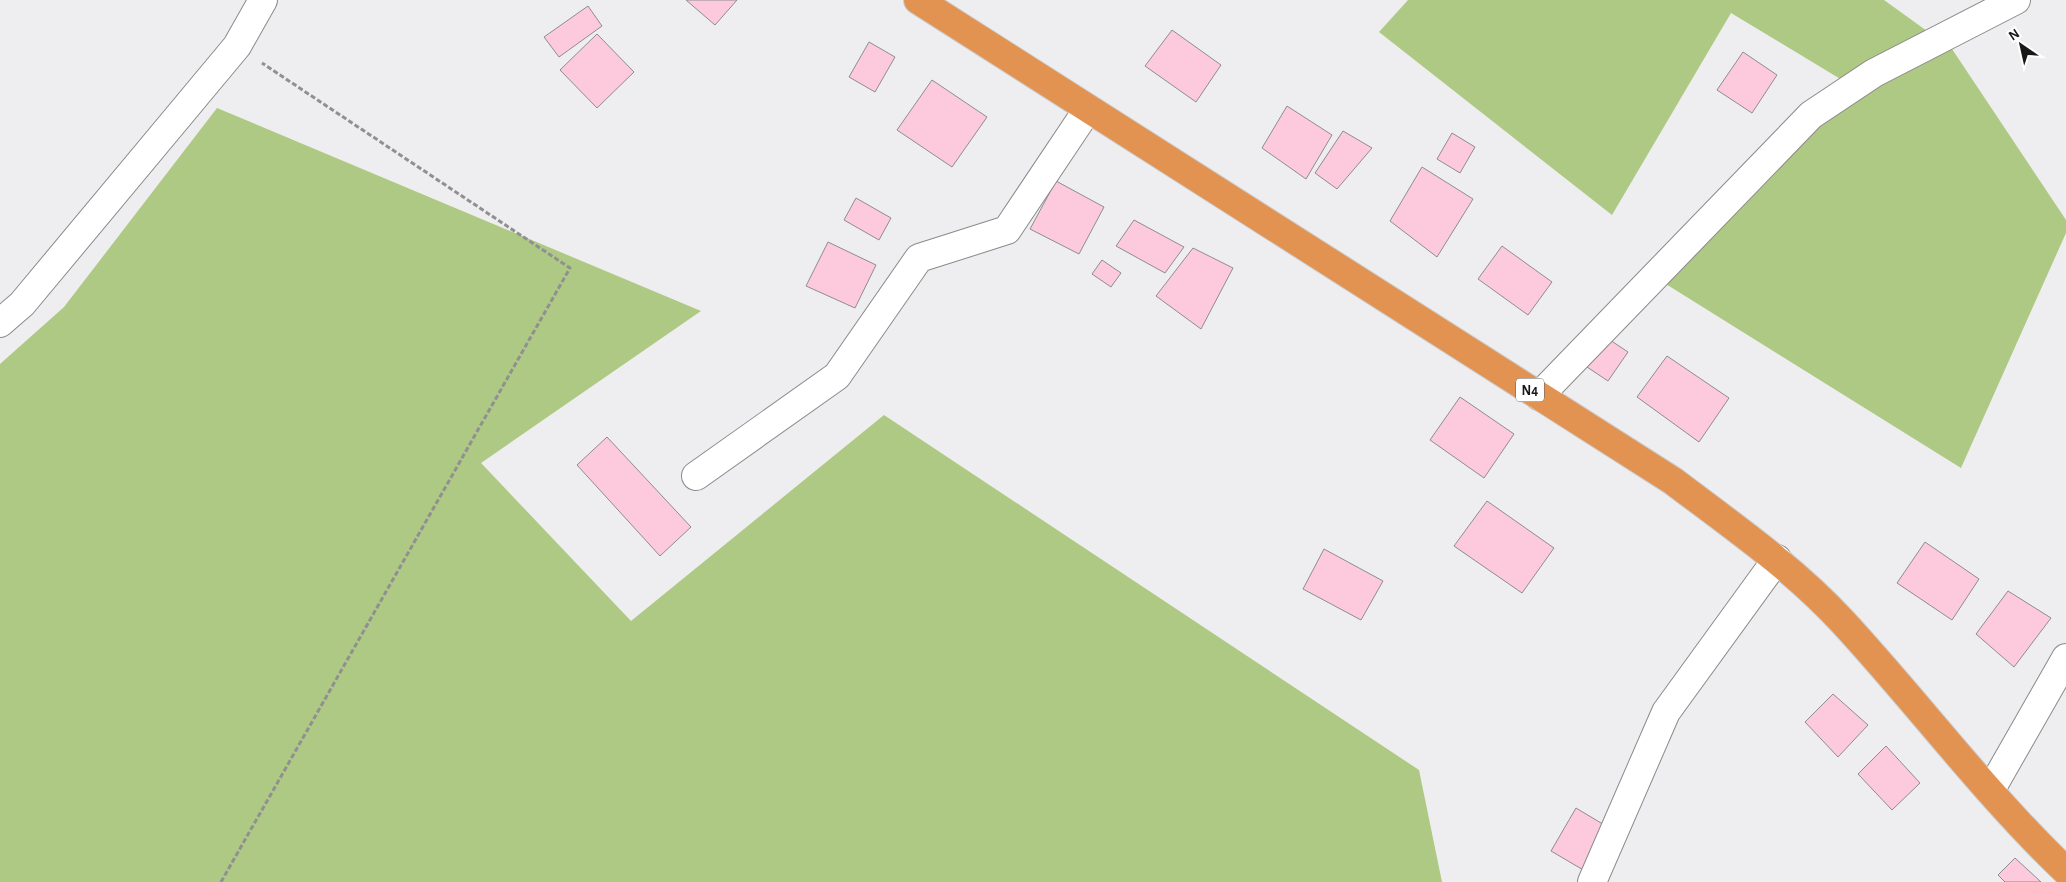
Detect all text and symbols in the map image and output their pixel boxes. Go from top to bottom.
north arrow [1996,20,2046,70]
text: N [2006,27,2022,44]
road number: N4 [1516,378,1544,402]

